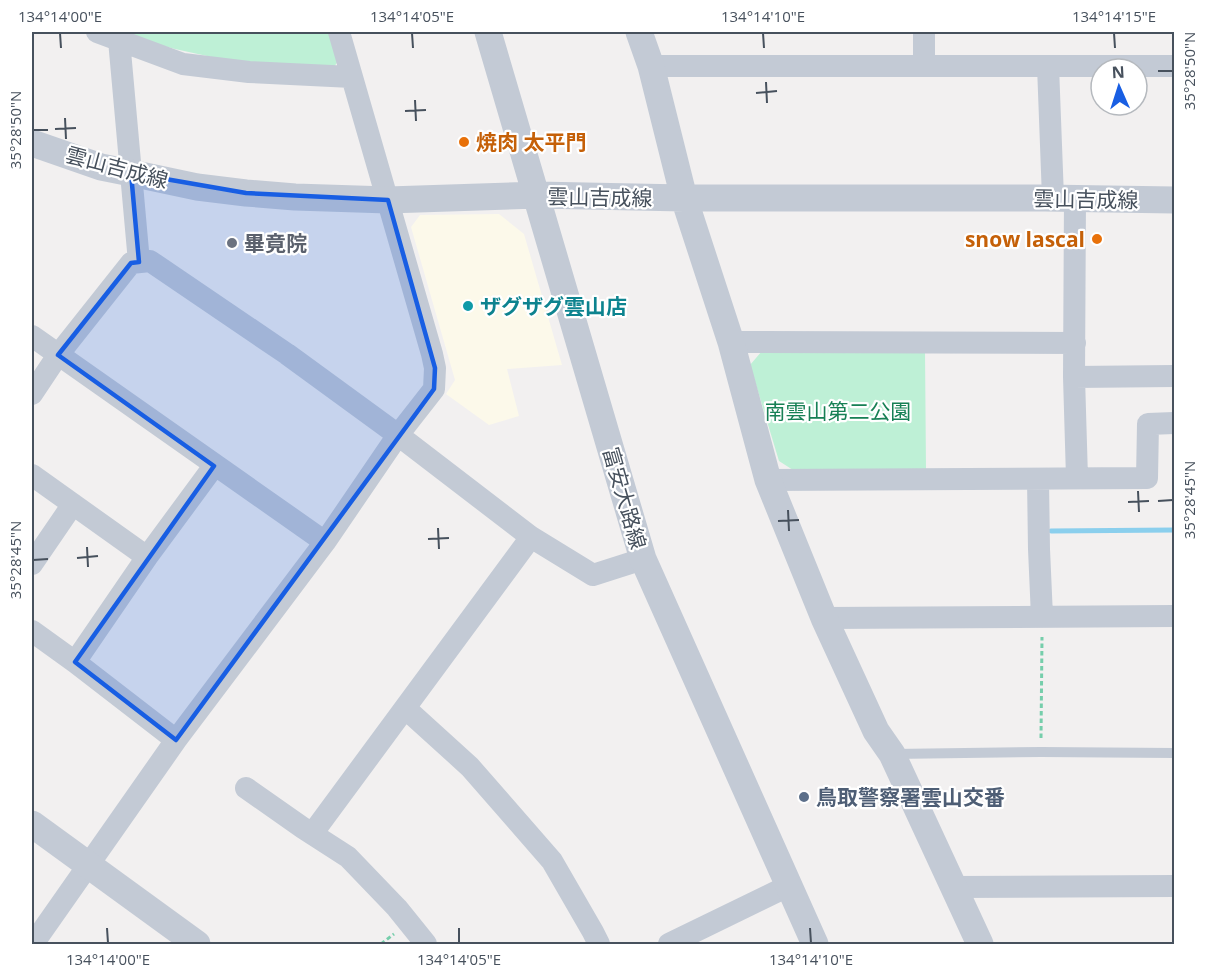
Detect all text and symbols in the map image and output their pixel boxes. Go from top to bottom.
text: 134°14'00"E [18,6,102,26]
text: 134°14'05"E [370,6,454,26]
text: 134°14'10"E [721,6,805,26]
text: 134°14'15"E [1072,6,1156,26]
text: 35°28'50"N [1179,32,1199,110]
north arrow [1089,57,1149,117]
text: N [1111,61,1125,83]
text: 35°28'50"N [5,91,25,169]
place label: 焼肉 太平門 [476,128,586,156]
marker: 焼肉 太平門 [457,135,471,149]
street label: 雲山吉成線 [63,140,171,194]
street label: 雲山吉成線 [547,182,653,212]
street label: 雲山吉成線 [1033,184,1139,214]
place label: snow lascal [965,225,1085,253]
place label: 畢竟院 [244,229,307,257]
marker: snow lascal [1090,232,1104,246]
marker: 畢竟院 [225,236,239,250]
place label: ザグザグ雲山店 [480,292,627,320]
marker: ザグザグ雲山店 [461,299,475,313]
park label: 南雲山第二公園 [765,397,912,425]
street label: 富安大路線 [597,444,653,552]
text: 35°28'45"N [1179,461,1199,539]
text: 35°28'45"N [5,521,25,599]
place label: 鳥取警察署雲山交番 [816,783,1005,811]
marker: 鳥取警察署雲山交番 [797,790,811,804]
text: 134°14'00"E [66,949,150,969]
text: 134°14'05"E [417,949,501,969]
text: 134°14'10"E [769,949,853,969]

